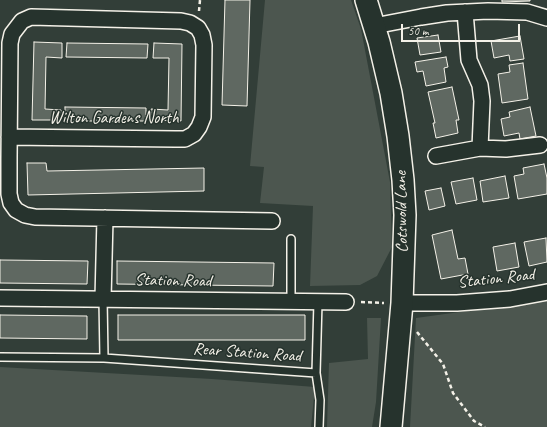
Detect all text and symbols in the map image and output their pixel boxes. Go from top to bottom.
scale bar [403,16,522,42]
text: 50 m [408,23,428,39]
street label: Wilton Gardens North [49,109,179,129]
street label: Cotswold Lane [391,171,413,253]
street label: Station Road [457,265,535,293]
street label: Station Road [134,270,212,292]
street label: Rear Station Road [192,339,302,367]

